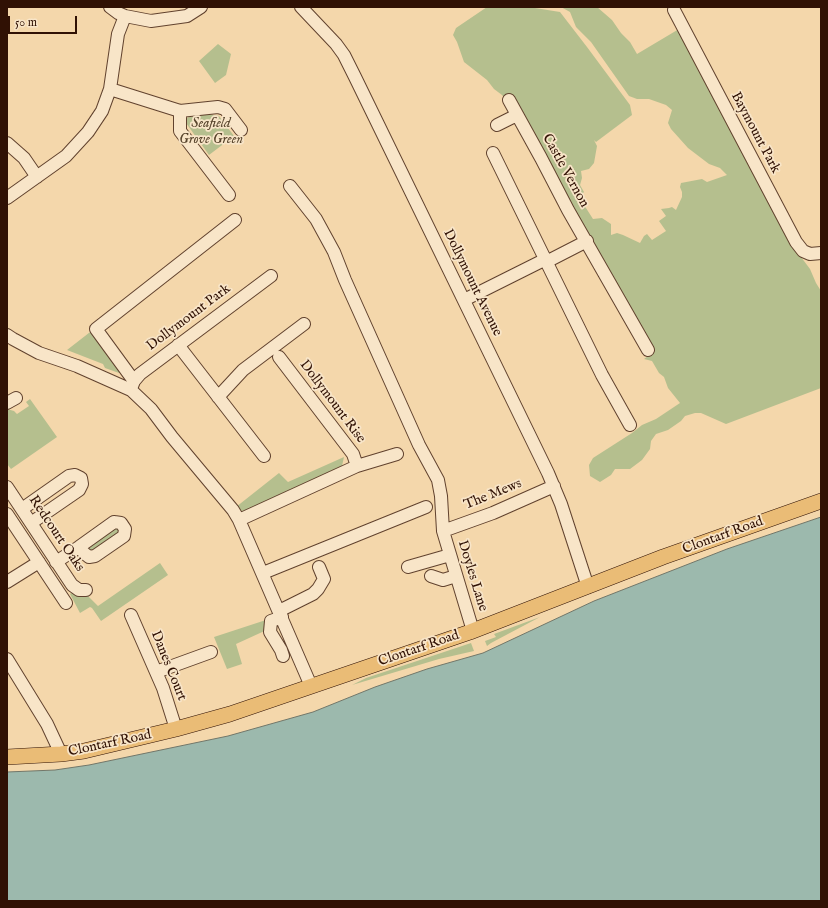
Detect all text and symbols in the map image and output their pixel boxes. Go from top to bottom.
scale bar [10,8,79,34]
text: 50 m [15,15,37,30]
street label: Baymount Park [727,90,783,176]
park label: Seafield Grove Green [179,116,243,148]
street label: Castle Vernon [538,131,592,211]
street label: Dollymount Avenue [439,227,505,339]
street label: Dollymount Park [144,281,234,355]
street label: Dollymount Rise [295,357,369,447]
street label: The Mews [462,476,524,514]
street label: Redcourt Oaks [24,493,88,575]
street label: Clontarf Road [680,514,766,558]
street label: Doyles Lane [453,538,491,614]
street label: Clontarf Road [376,627,462,671]
street label: Danes Court [146,629,190,703]
street label: Clontarf Road [67,727,153,761]

